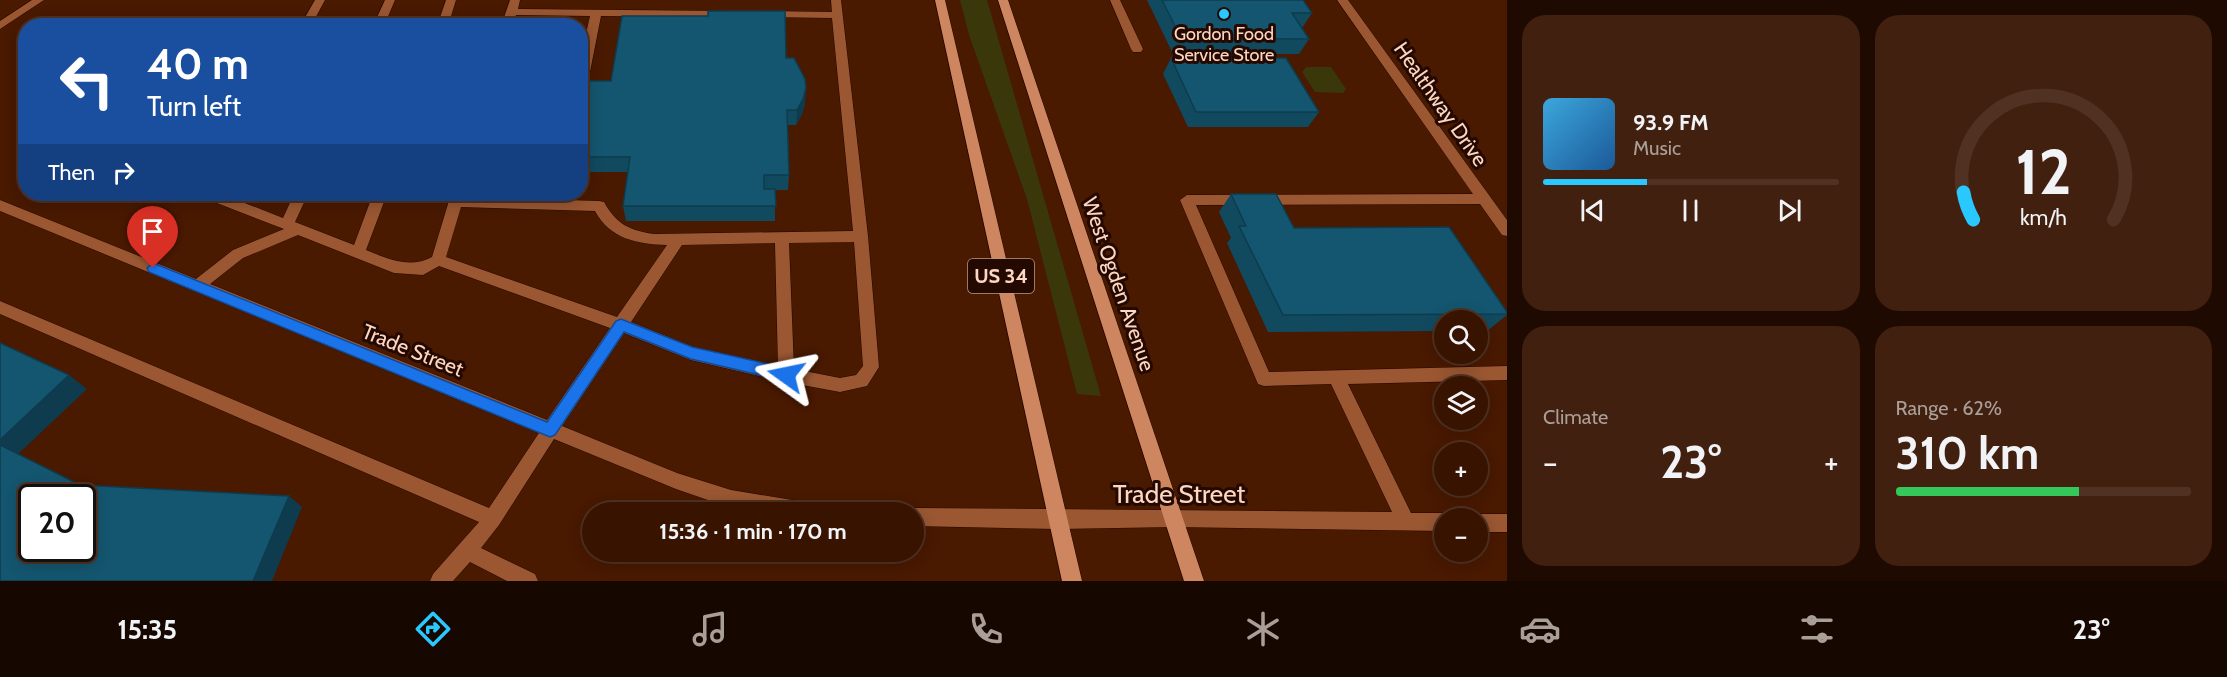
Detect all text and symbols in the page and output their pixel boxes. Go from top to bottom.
marker: Gordon Food Service Store [1217,7,1231,21]
place label: Gordon Food Service Store [1174,23,1274,66]
street label: Healthway Drive [1389,37,1493,171]
text: 40 m [147,38,249,90]
icon: left [48,42,126,120]
text: Turn left [147,90,241,123]
text: 93.9 FM [1633,109,1709,136]
text: 12 [2015,134,2071,210]
text: Music [1633,136,1681,160]
icon: right [107,156,140,189]
text: Then [48,159,95,186]
street label: West Ogden Avenue [1078,194,1161,374]
icon: previous [1576,194,1609,227]
icon: pause [1674,194,1707,227]
icon: next [1773,194,1806,227]
text: km/h [2020,204,2067,230]
pin [127,206,178,268]
icon: arrive [136,215,169,248]
road number: US 34 [968,259,1034,293]
map controls [1434,310,1488,562]
button: search [1434,310,1488,364]
street label: Trade Street [359,318,467,382]
position arrow [754,343,818,407]
button: layers [1434,376,1488,430]
text: Range · 62% [1896,396,2002,420]
text: Climate [1543,405,1608,429]
text: 310 km [1896,426,2039,480]
text: 23° [1660,435,1721,489]
button: + [1434,442,1488,496]
text: − [1543,442,1558,482]
text: + [1824,442,1838,482]
street label: Trade Street [1113,478,1245,510]
speed limit sign: 20 [18,484,96,562]
button: − [1434,508,1488,562]
text: 15:36 · 1 min · 170 m [659,518,847,545]
icon: directions [412,608,454,650]
icon: music [689,608,731,650]
icon: phone [965,608,1007,650]
icon: climate [1242,608,1284,650]
icon: car [1519,608,1561,650]
icon: filters [1796,608,1838,650]
text: 15:35 [117,613,177,646]
text: 23° [2073,613,2109,646]

